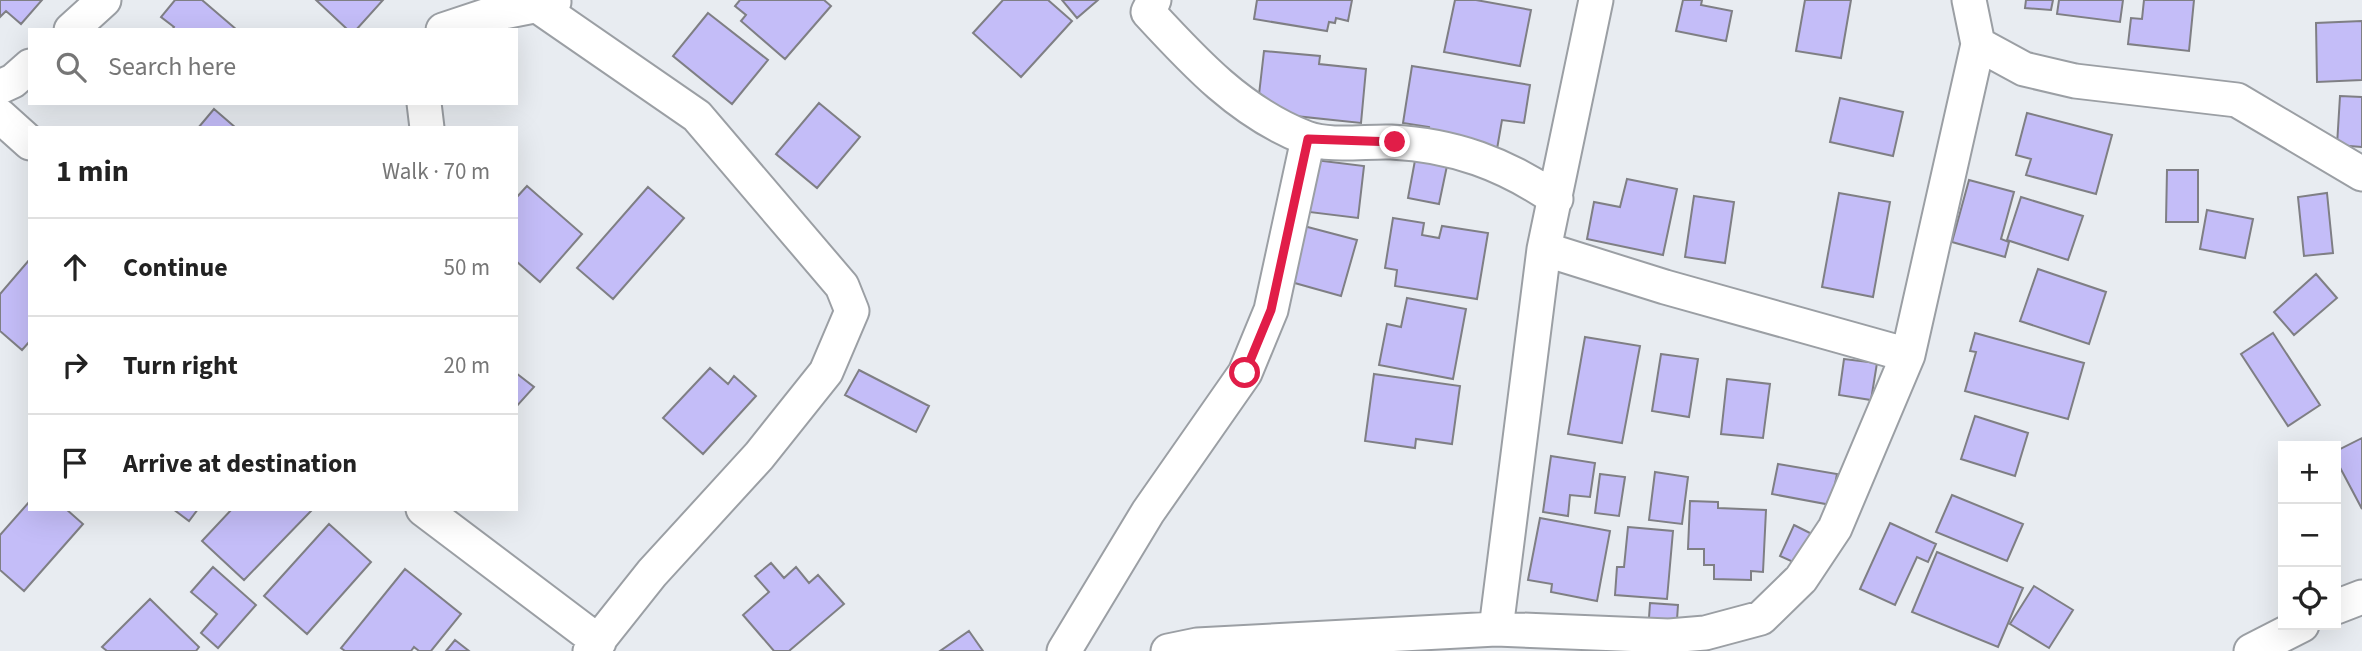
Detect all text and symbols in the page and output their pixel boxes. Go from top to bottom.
search box [28,28,518,105]
icon: search [52,48,90,86]
text: Search here [108,48,236,85]
route end [1379,126,1410,157]
text: 1 min [56,150,129,193]
text: Walk · 70 m [382,155,490,188]
icon: ahead [56,248,94,286]
text: Continue [123,249,228,286]
text: 50 m [443,251,490,284]
icon: right [56,346,94,384]
text: Turn right [123,347,238,384]
text: 20 m [443,349,490,382]
route start [1229,357,1260,388]
map controls [2278,441,2341,630]
button: + [2278,441,2341,504]
icon: arrive [56,444,94,482]
text: Arrive at destination [123,445,357,482]
button: − [2278,504,2341,567]
button: locate [2278,567,2341,630]

